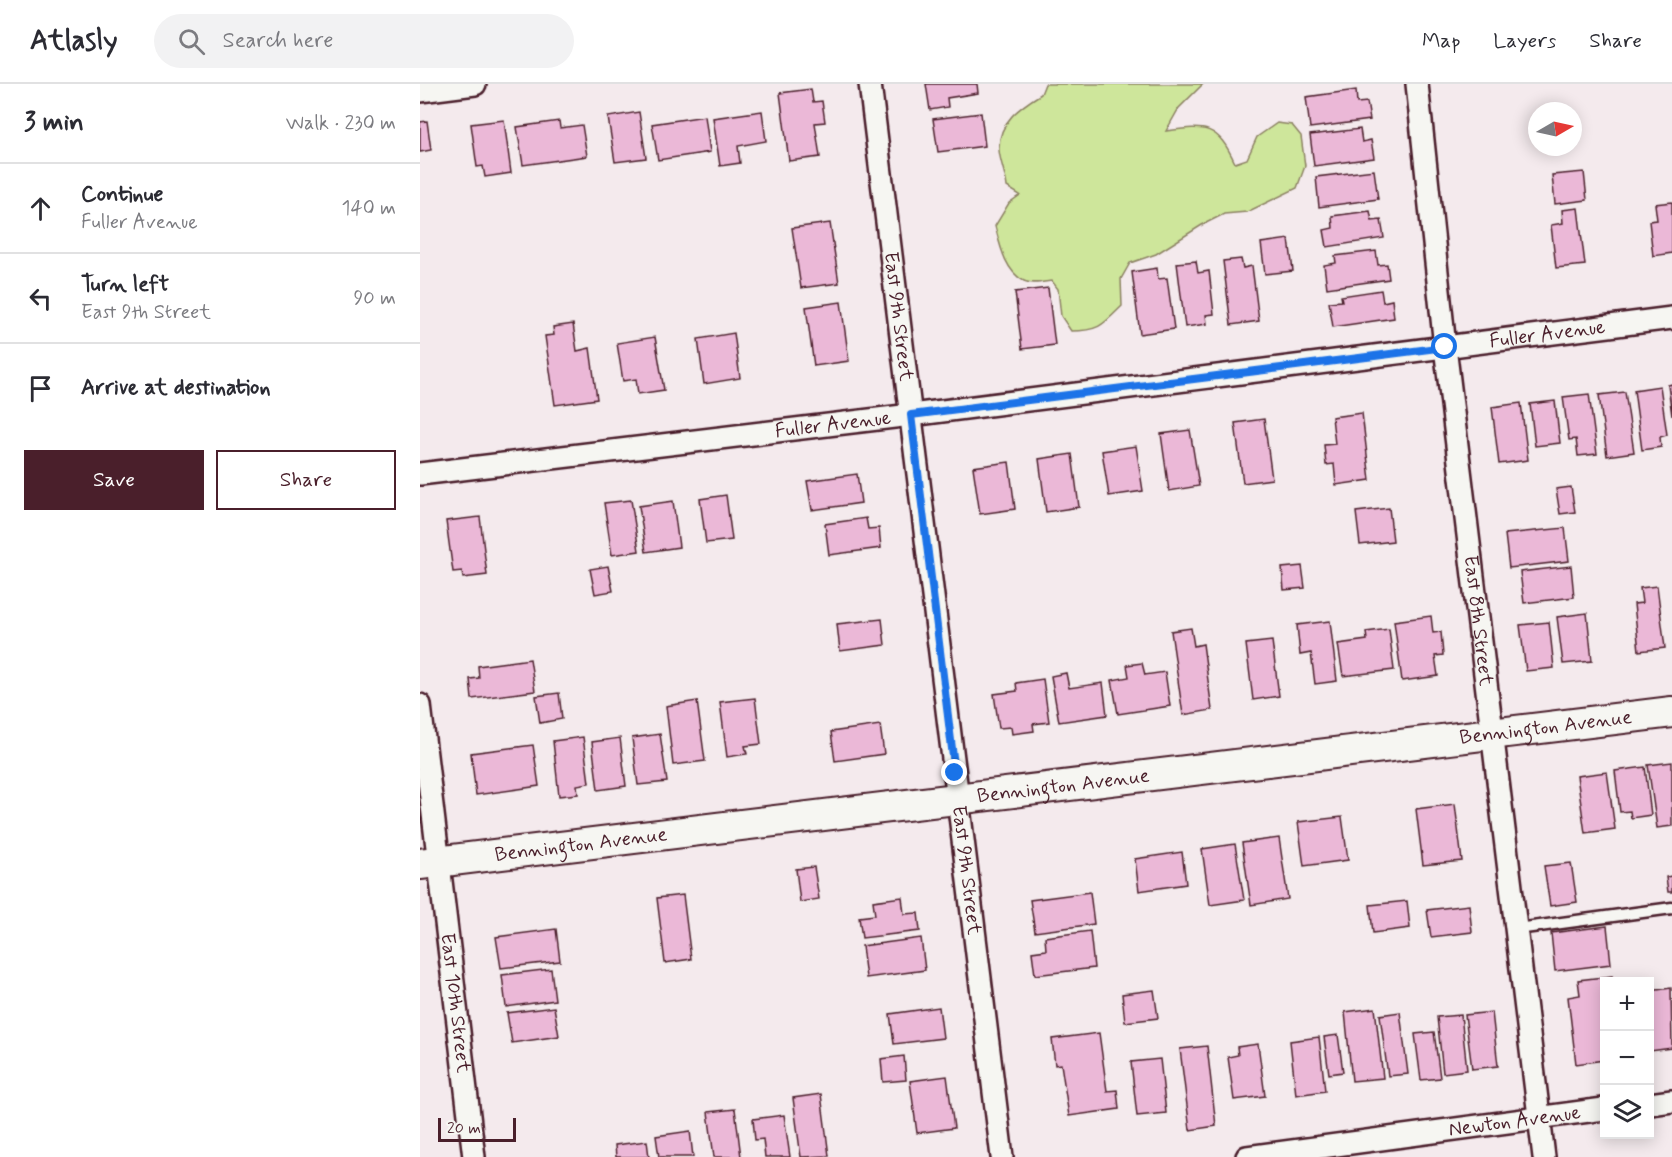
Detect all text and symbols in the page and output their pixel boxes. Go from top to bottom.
search box [154,14,574,68]
text: Atlasly [30,23,118,60]
icon: search [175,25,208,58]
text: Search here [223,27,333,55]
text: Map [1422,27,1460,55]
text: Layers [1493,27,1556,55]
text: Share [1589,27,1642,55]
north arrow [1528,102,1582,156]
text: 3 min [24,106,84,140]
text: Walk · 230 m [286,110,396,137]
text: Continue [81,181,163,209]
icon: ahead [24,192,57,225]
text: 140 m [342,195,396,222]
text: Fuller Avenue [81,209,198,236]
street label: East 9th Street [877,250,920,383]
text: Turn left [81,271,169,299]
icon: left [24,282,57,315]
text: 90 m [353,285,396,312]
text: East 9th Street [81,299,211,326]
street label: Fuller Avenue [1488,313,1607,355]
route start [1431,333,1457,359]
icon: arrive [24,372,57,405]
text: Arrive at destination [81,374,271,402]
street label: Fuller Avenue [773,404,893,445]
button: Save [24,450,204,510]
button: Share [216,450,396,510]
street label: East 8th Street [1457,554,1500,688]
street label: Bennington Avenue [1458,703,1634,751]
route end [941,759,967,785]
street label: Bennington Avenue [976,762,1151,810]
street label: East 9th Street [945,804,988,937]
street label: Bennington Avenue [493,821,669,868]
street label: East 10th Street [434,931,477,1075]
map controls [1600,977,1654,1139]
button: + [1600,977,1654,1031]
button: − [1600,1031,1654,1085]
button: layers [1600,1085,1654,1139]
street label: Newton Avenue [1447,1099,1582,1143]
scale bar [438,1115,516,1142]
text: 20 m [447,1118,481,1139]

